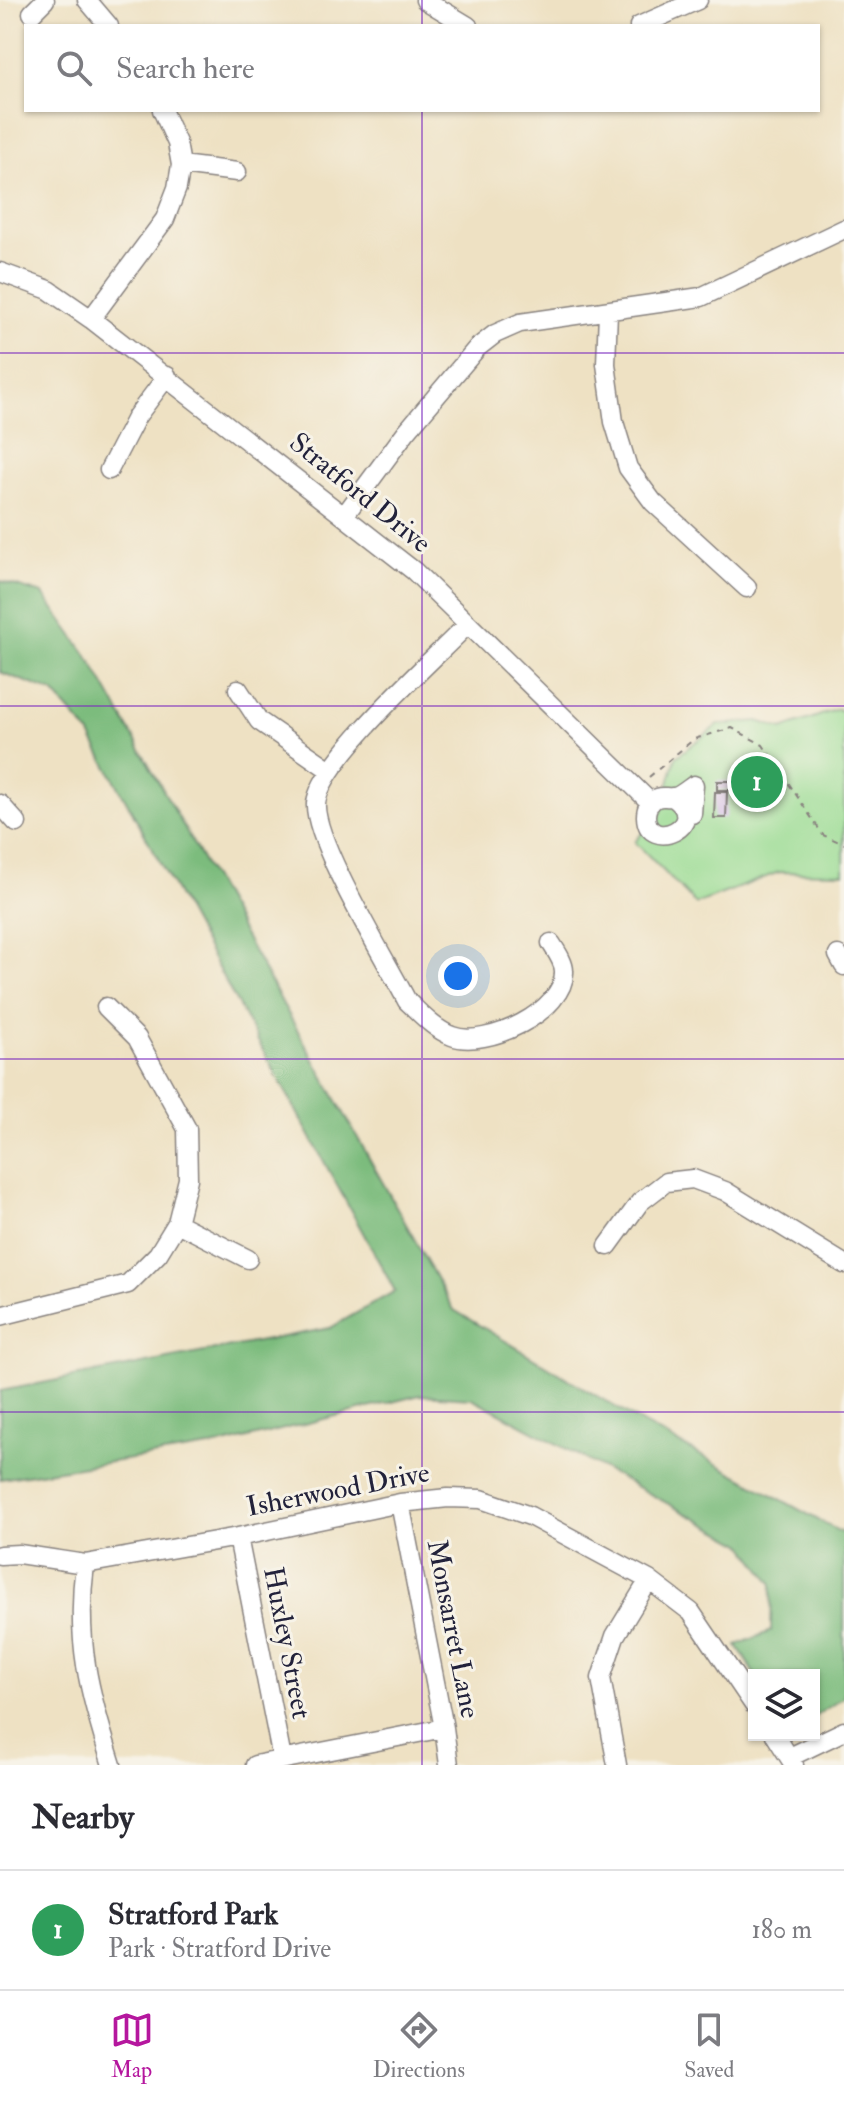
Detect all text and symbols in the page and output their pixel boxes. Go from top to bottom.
search box [24,24,820,112]
icon: search [52,46,96,90]
text: Search here [116,50,255,87]
street label: Stratford Drive [282,425,438,561]
pin: 1 [731,752,783,812]
your location [438,956,478,996]
street label: Isherwood Drive [244,1455,433,1525]
street label: Monsarret Lane [419,1537,487,1721]
street label: Huxley Street [255,1564,319,1722]
map controls [748,1669,820,1741]
button: layers [748,1669,820,1741]
text: Nearby [32,1796,134,1839]
text: Stratford Park [108,1896,278,1933]
text: 1 [53,1914,63,1946]
text: 180 m [752,1914,812,1946]
text: Park · Stratford Drive [108,1933,331,1965]
tab: Map [110,2008,154,2084]
tab: Directions [373,2008,465,2084]
tab: Saved [684,2008,734,2084]

